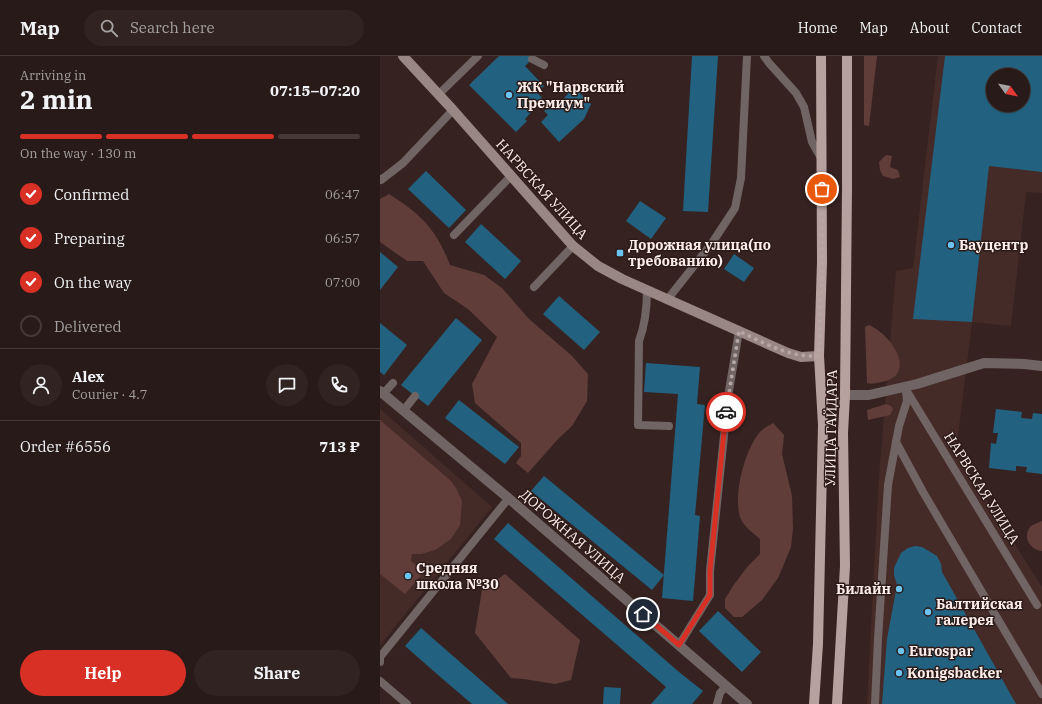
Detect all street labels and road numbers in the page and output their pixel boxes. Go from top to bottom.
street label: НАРВСКАЯ УЛИЦА [492,135,592,243]
street label: УЛИЦА ГАЙДАРА [821,369,841,487]
street label: НАРВСКАЯ УЛИЦА [940,429,1024,548]
street label: ДОРОЖНАЯ УЛИЦА [517,485,630,587]

